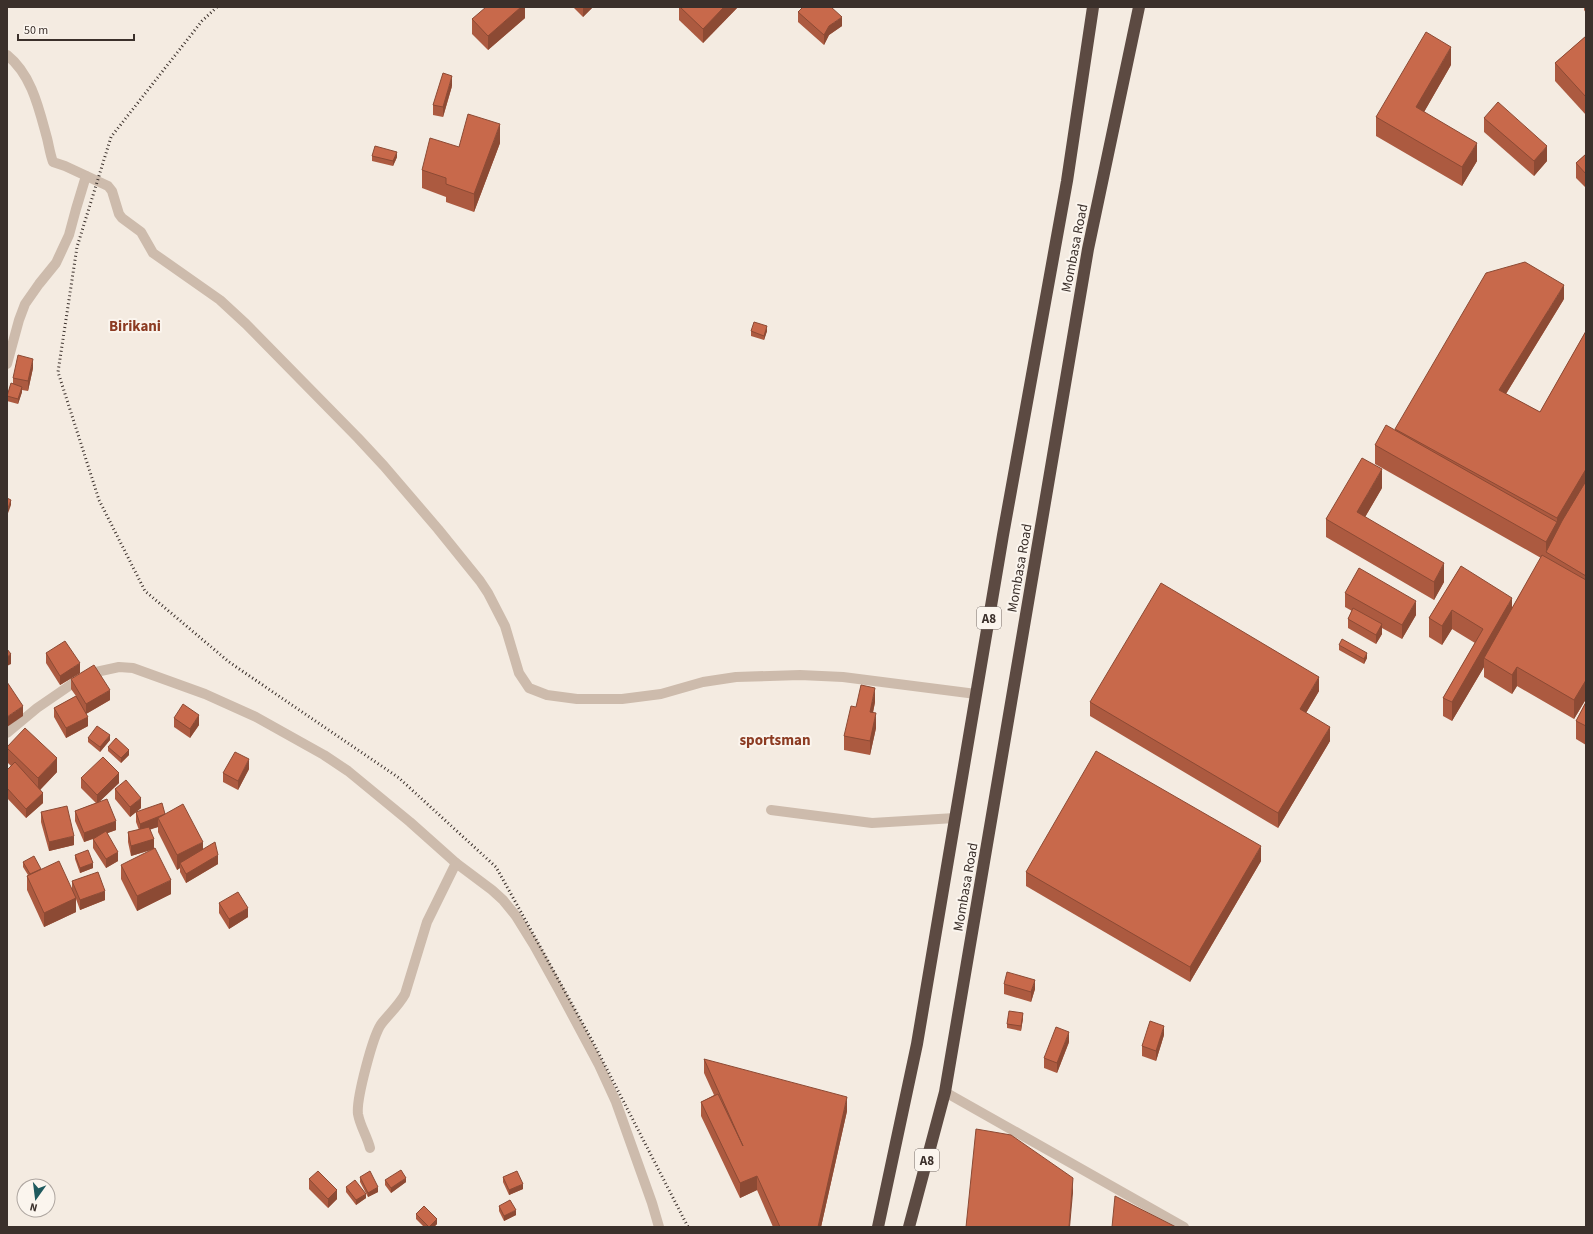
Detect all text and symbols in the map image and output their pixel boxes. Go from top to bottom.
scale bar [18,16,134,42]
text: 50 m [24,22,48,39]
street label: Mombasa Road [1057,202,1093,294]
district label: Birikani [109,316,161,337]
street label: Mombasa Road [1002,522,1038,614]
road number: A8 [977,607,1001,629]
district label: sportsman [739,730,811,751]
street label: Mombasa Road [948,841,984,933]
road number: A8 [915,1149,939,1171]
north arrow [16,1178,56,1218]
text: N [28,1199,39,1215]

